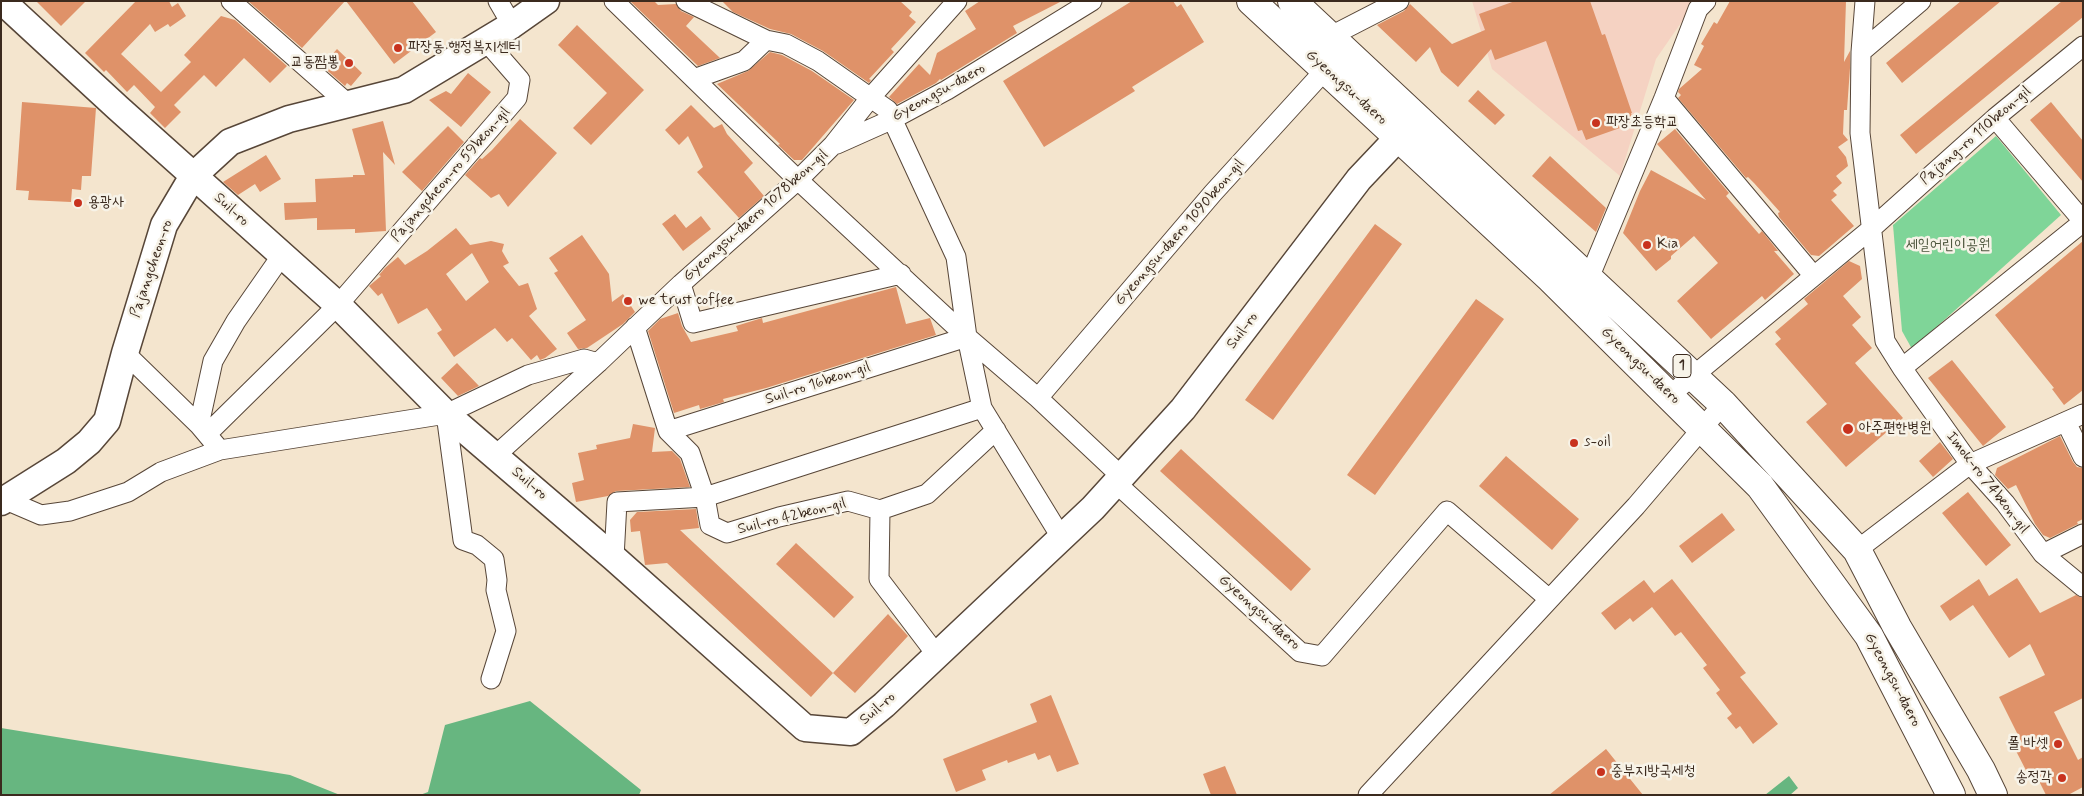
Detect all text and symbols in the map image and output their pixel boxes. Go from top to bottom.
place label: 파장동 행정복지센터 [408,39,521,57]
marker: 파장동 행정복지센터 [392,42,404,54]
street label: Gyeongsu-daero [1301,47,1391,129]
place label: 교동짬뽕 [291,54,339,72]
marker: 교동짬뽕 [343,57,355,69]
street label: Gyeongsu-daero [889,60,989,126]
street label: Pajang-ro 110beon-gil [1917,83,2035,189]
street label: Pajangcheon-ro 59beon-gil [388,104,514,246]
place label: 파장초등학교 [1606,114,1678,132]
marker: 파장초등학교 [1590,117,1602,129]
street label: Gyeongsu-daero 1078beon-gil [680,146,832,286]
street label: Gyeongsu-daero 1090beon-gil [1111,156,1249,310]
street label: Suil-ro [210,189,252,231]
place label: 용광사 [88,194,124,212]
marker: 용광사 [72,197,84,209]
street label: Pajangcheon-ro [127,218,177,320]
place label: Kia [1657,236,1678,254]
park label: 세일어린이공원 [1906,237,1990,255]
marker: Kia [1641,239,1653,251]
place label: we trust coffee [638,292,734,310]
marker: we trust coffee [622,295,634,307]
street label: Suil-ro [1223,309,1263,353]
street label: Gyeongsu-daero [1596,323,1684,409]
road number: 1 [1673,354,1691,378]
street label: Suil-ro 16beon-gil [763,359,873,409]
place label: 아주편한병원 [1859,420,1931,438]
marker: 아주편한병원 [1841,422,1855,436]
street label: Imok-ro 74beon-gil [1942,429,2032,537]
place label: s-oil [1584,434,1611,452]
marker: s-oil [1568,437,1580,449]
street label: Suil-ro [507,464,551,504]
street label: Suil-ro 42beon-gil [736,495,848,539]
street label: Gyeongsu-daero [1214,572,1304,654]
street label: Gyeongsu-daero [1860,630,1924,730]
street label: Suil-ro [856,689,900,729]
place label: 폴 바셋 [2008,735,2048,753]
marker: 폴 바셋 [2052,738,2064,750]
place label: 중부지방국세청 [1611,763,1695,781]
marker: 중부지방국세청 [1595,766,1607,778]
place label: 송정각 [2016,769,2052,787]
marker: 송정각 [2056,772,2068,784]

